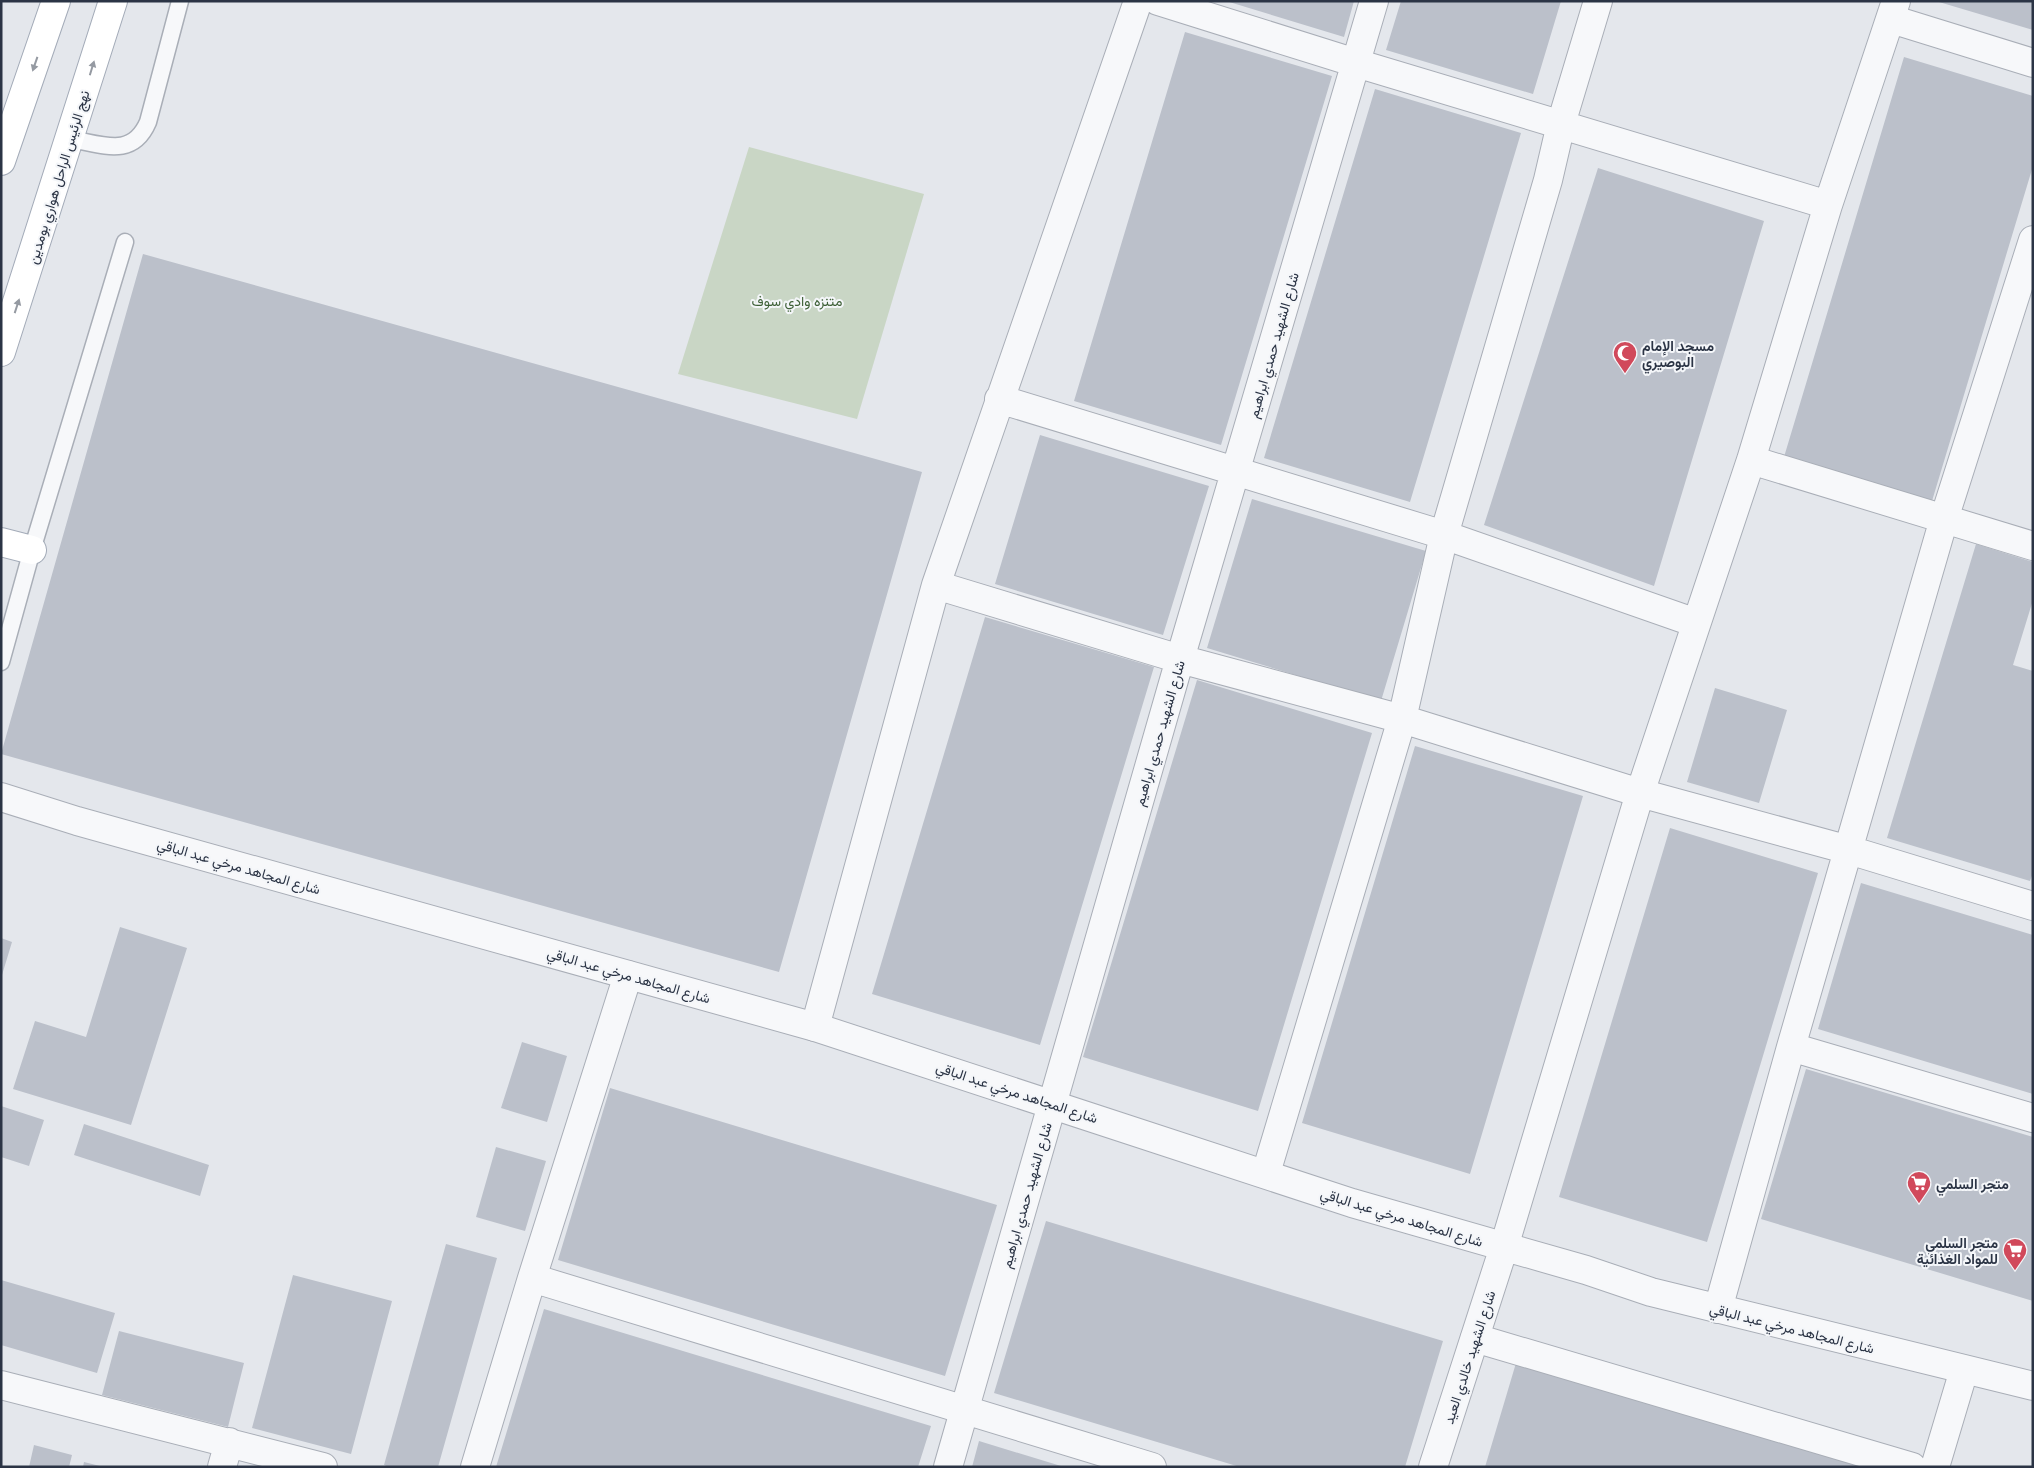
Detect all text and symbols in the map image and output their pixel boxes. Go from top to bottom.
one-way arrow [31,57,39,72]
one-way arrow [89,60,97,75]
street label: نهج الرئيس الراحل هواري بومدين [23,88,96,267]
street label: شارع الشهيد حمدي ابراهيم [1244,270,1306,421]
park label: متنزه وادي سوف [752,292,842,313]
one-way arrow [13,298,21,313]
place label: مسجد الإمام البوصيري [1642,337,1714,374]
mosque icon: مسجد الإمام البوصيري [1612,340,1638,374]
street label: شارع الشهيد حمدي ابراهيم [1130,658,1192,809]
street label: شارع المجاهد مرخي عبد الباقي [154,835,323,901]
street label: شارع المجاهد مرخي عبد الباقي [544,944,713,1010]
street label: شارع المجاهد مرخي عبد الباقي [933,1058,1100,1130]
street label: شارع الشهيد حمدي ابراهيم [997,1120,1059,1271]
supermarket icon: متجر السلمي [1906,1170,1932,1204]
place label: متجر السلمي [1936,1175,2009,1196]
street label: شارع المجاهد مرخي عبد الباقي [1318,1184,1485,1254]
place label: متجر السلمي للمواد الغذائية [1917,1234,1998,1268]
supermarket icon: متجر السلمي للمواد الغذائية [2002,1237,2028,1271]
street label: شارع الشهيد خالدي العيد [1439,1288,1502,1427]
street label: شارع المجاهد مرخي عبد الباقي [1707,1299,1876,1361]

